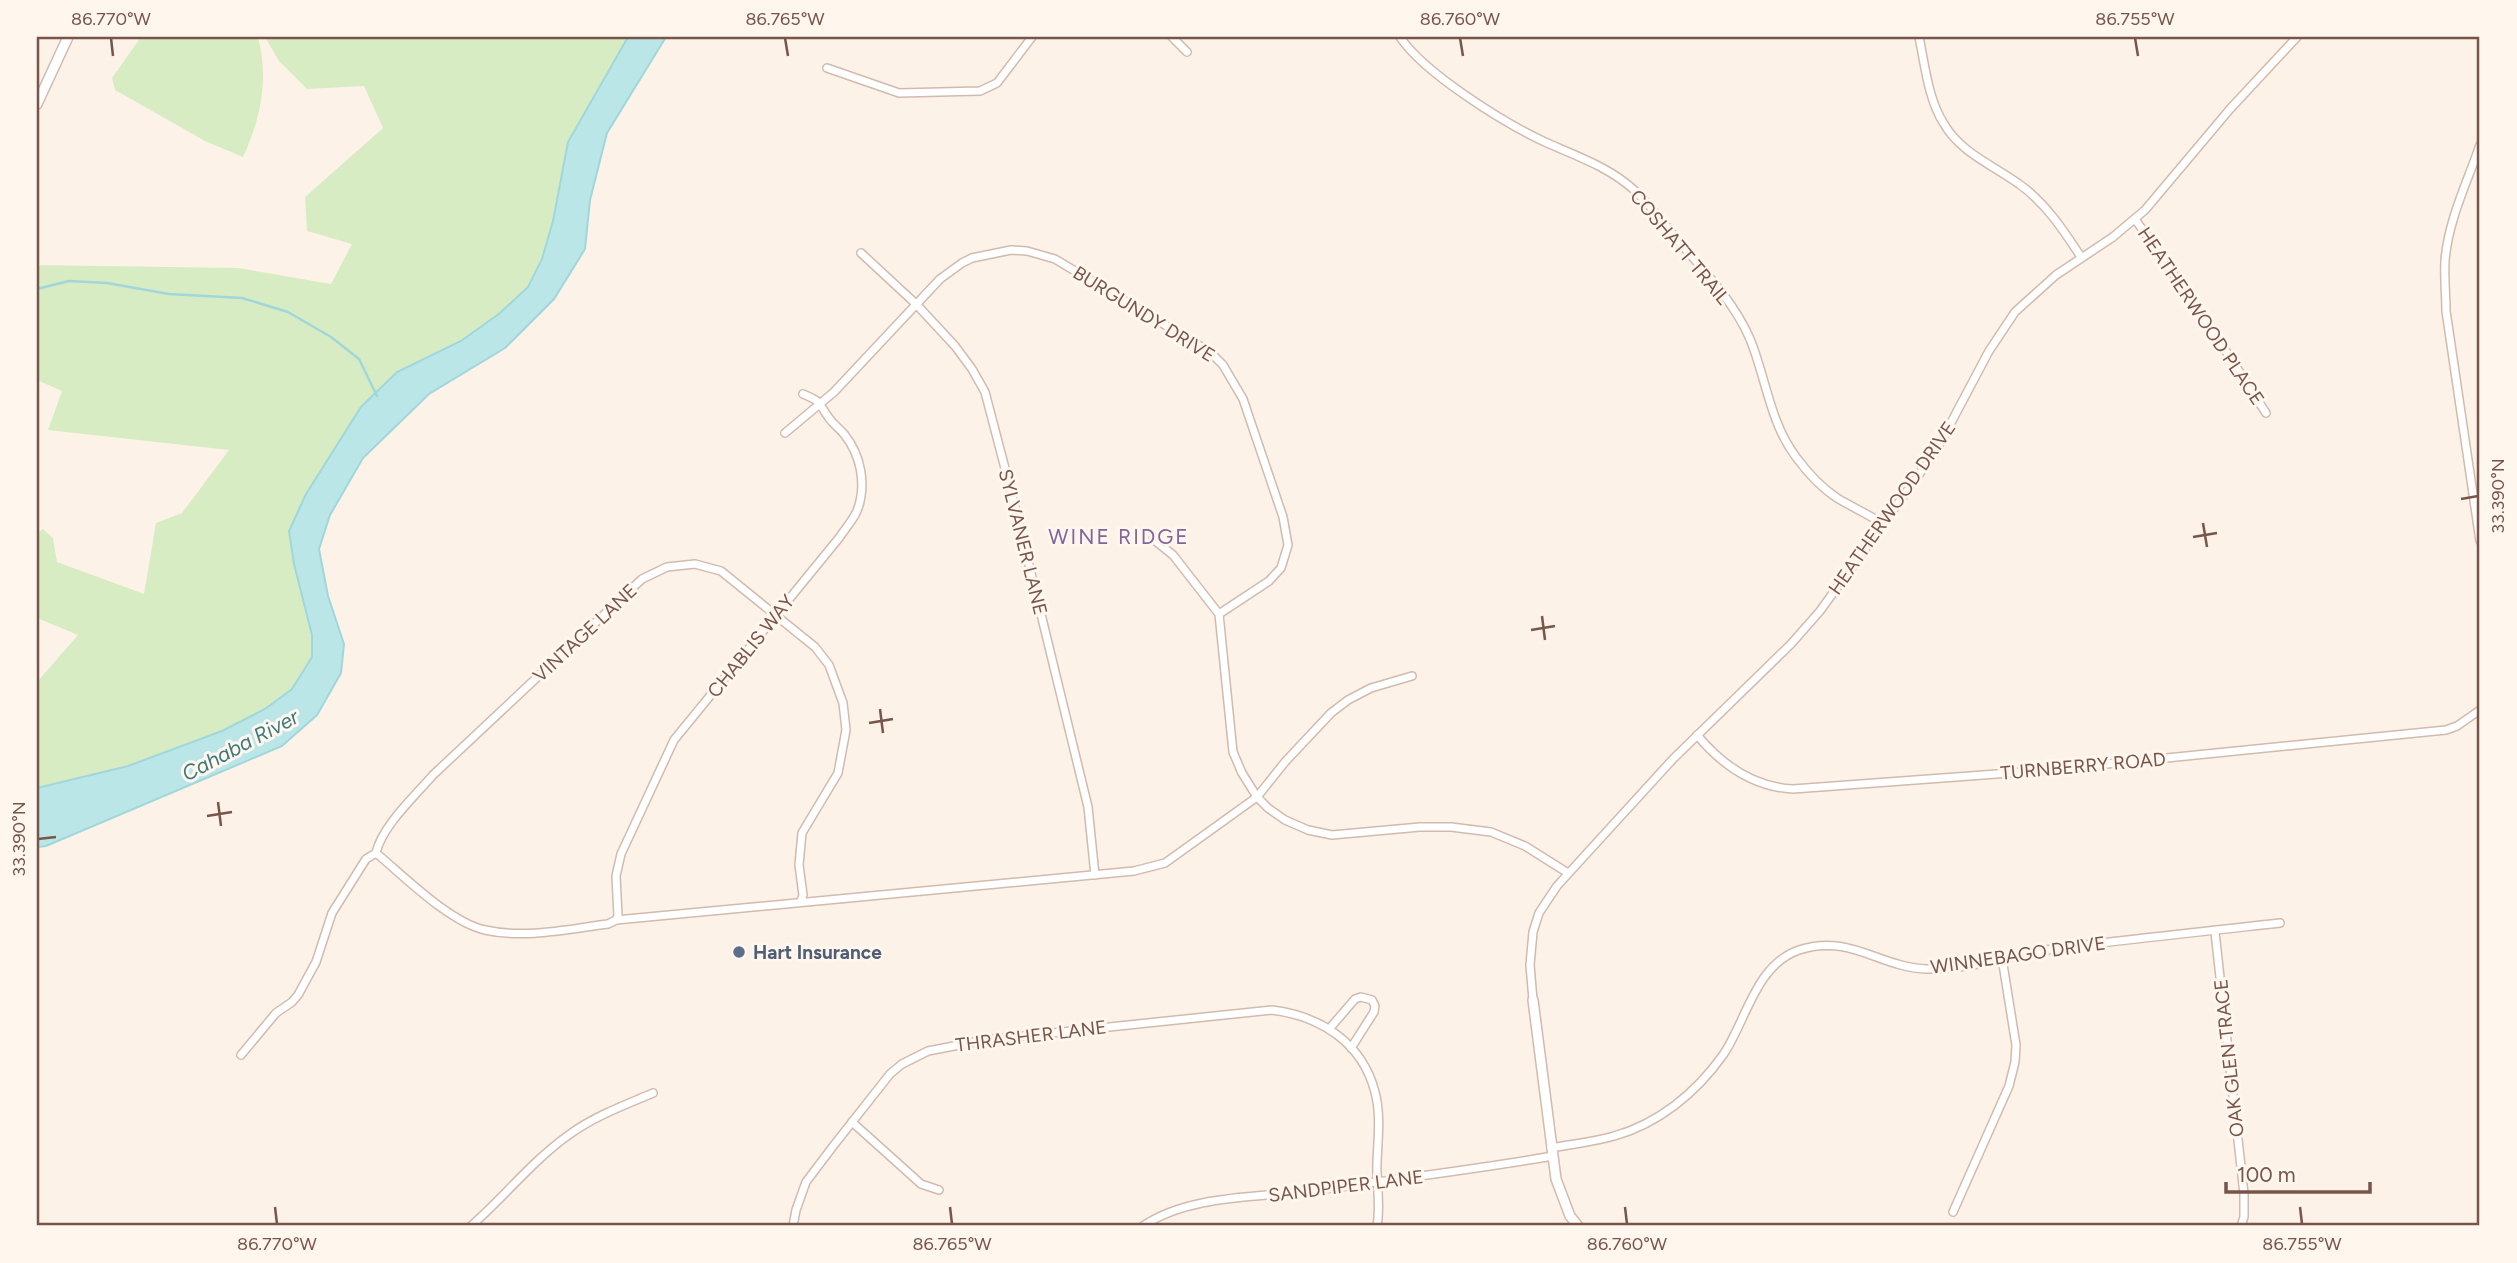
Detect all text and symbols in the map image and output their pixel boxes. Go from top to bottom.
text: 86.770°W [71,8,152,30]
text: 86.765°W [745,8,825,30]
text: 86.760°W [1420,8,1501,30]
text: 86.755°W [2095,8,2175,30]
street label: COSHATT TRAIL [1625,185,1735,309]
street label: HEATHERWOOD PLACE [2133,223,2269,409]
street label: BURGUNDY DRIVE [1069,261,1219,367]
street label: HEATHERWOOD DRIVE [1823,417,1961,599]
text: 33.390°N [2487,458,2509,534]
street label: SYLVANER LANE [994,467,1052,617]
district label: WINE RIDGE [1048,524,1190,549]
street label: VINTAGE LANE [528,579,642,687]
street label: CHABLIS WAY [703,590,800,702]
water label: Cahaba River [177,703,303,786]
street label: TURNBERRY ROAD [1999,747,2167,785]
text: 33.390°N [8,801,30,877]
street label: WINNEBAGO DRIVE [1929,931,2107,979]
place label: Hart Insurance [753,941,882,964]
marker: Hart Insurance [731,944,747,960]
street label: OAK GLEN TRACE [2209,978,2249,1138]
street label: THRASHER LANE [954,1015,1108,1057]
scale bar [2226,1151,2370,1195]
text: 100 m [2237,1162,2296,1187]
street label: SANDPIPER LANE [1267,1165,1425,1207]
text: 86.770°W [237,1233,318,1255]
text: 86.765°W [912,1233,992,1255]
text: 86.760°W [1587,1233,1668,1255]
text: 86.755°W [2262,1233,2342,1255]

